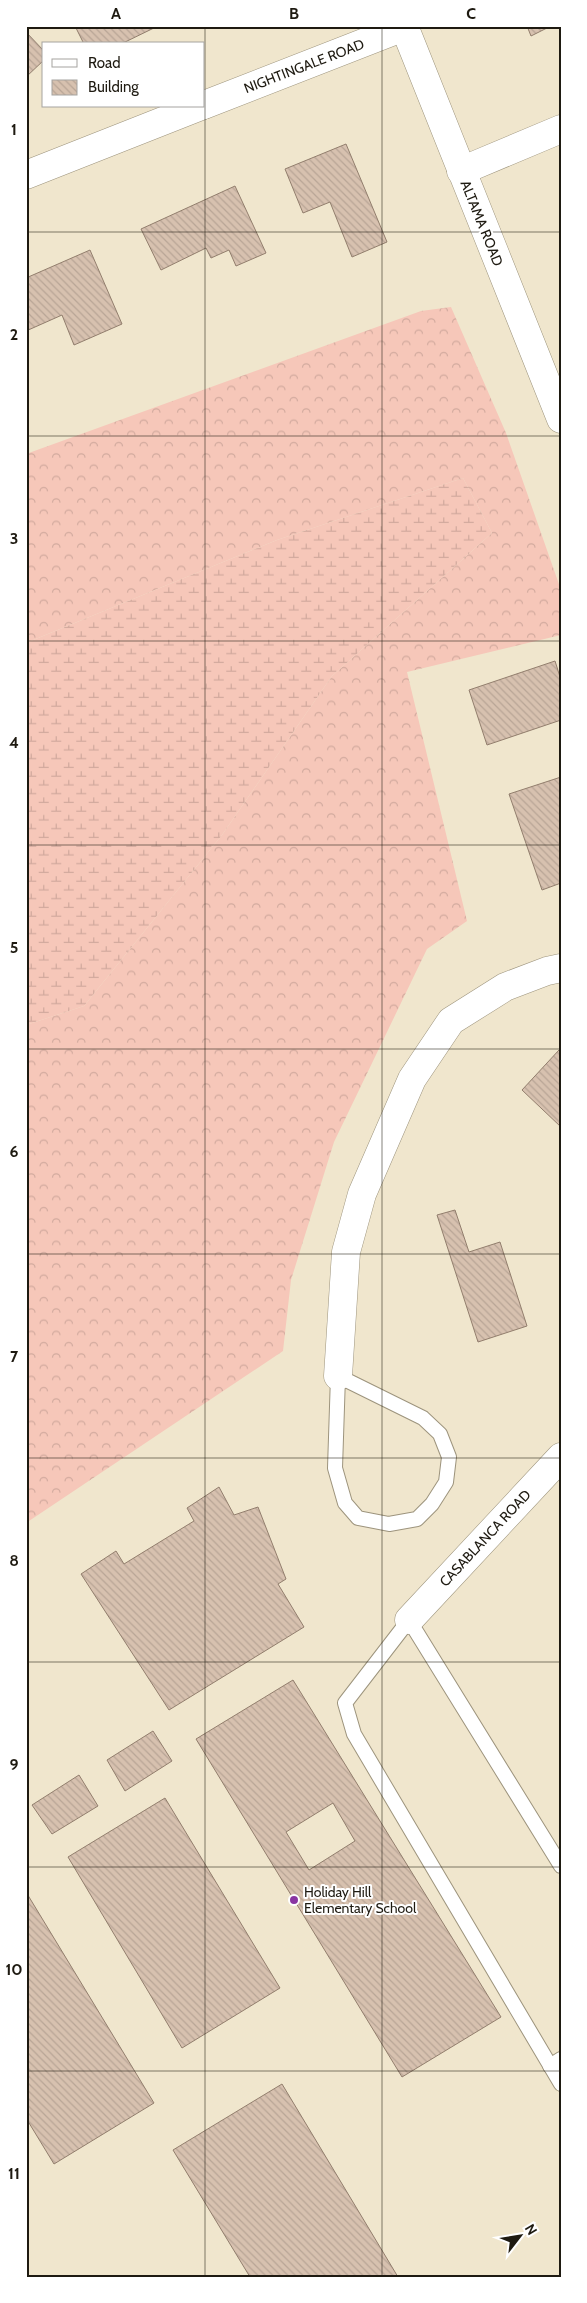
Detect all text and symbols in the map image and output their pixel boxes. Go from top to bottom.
text: A [111,4,121,23]
text: B [289,4,299,23]
text: C [466,4,476,23]
street label: NIGHTINGALE ROAD [241,35,367,97]
legend [42,42,205,108]
text: Road [88,54,121,72]
text: Building [88,78,139,96]
text: 1 [11,120,17,139]
street label: ALTAMA ROAD [457,177,507,269]
text: 2 [10,325,18,344]
text: 3 [10,529,18,548]
text: 4 [9,733,19,752]
text: 5 [10,938,18,957]
text: 6 [10,1142,19,1161]
text: 7 [10,1347,19,1366]
street label: CASABLANCA ROAD [435,1486,535,1590]
text: 8 [9,1551,19,1570]
text: 9 [10,1755,19,1774]
place label: Holiday Hill Elementary School [304,1883,417,1917]
marker: Holiday Hill Elementary School [288,1894,300,1906]
text: 10 [5,1960,23,1979]
text: 11 [8,2164,20,2183]
north arrow [494,2210,544,2260]
text: N [521,2220,541,2238]

